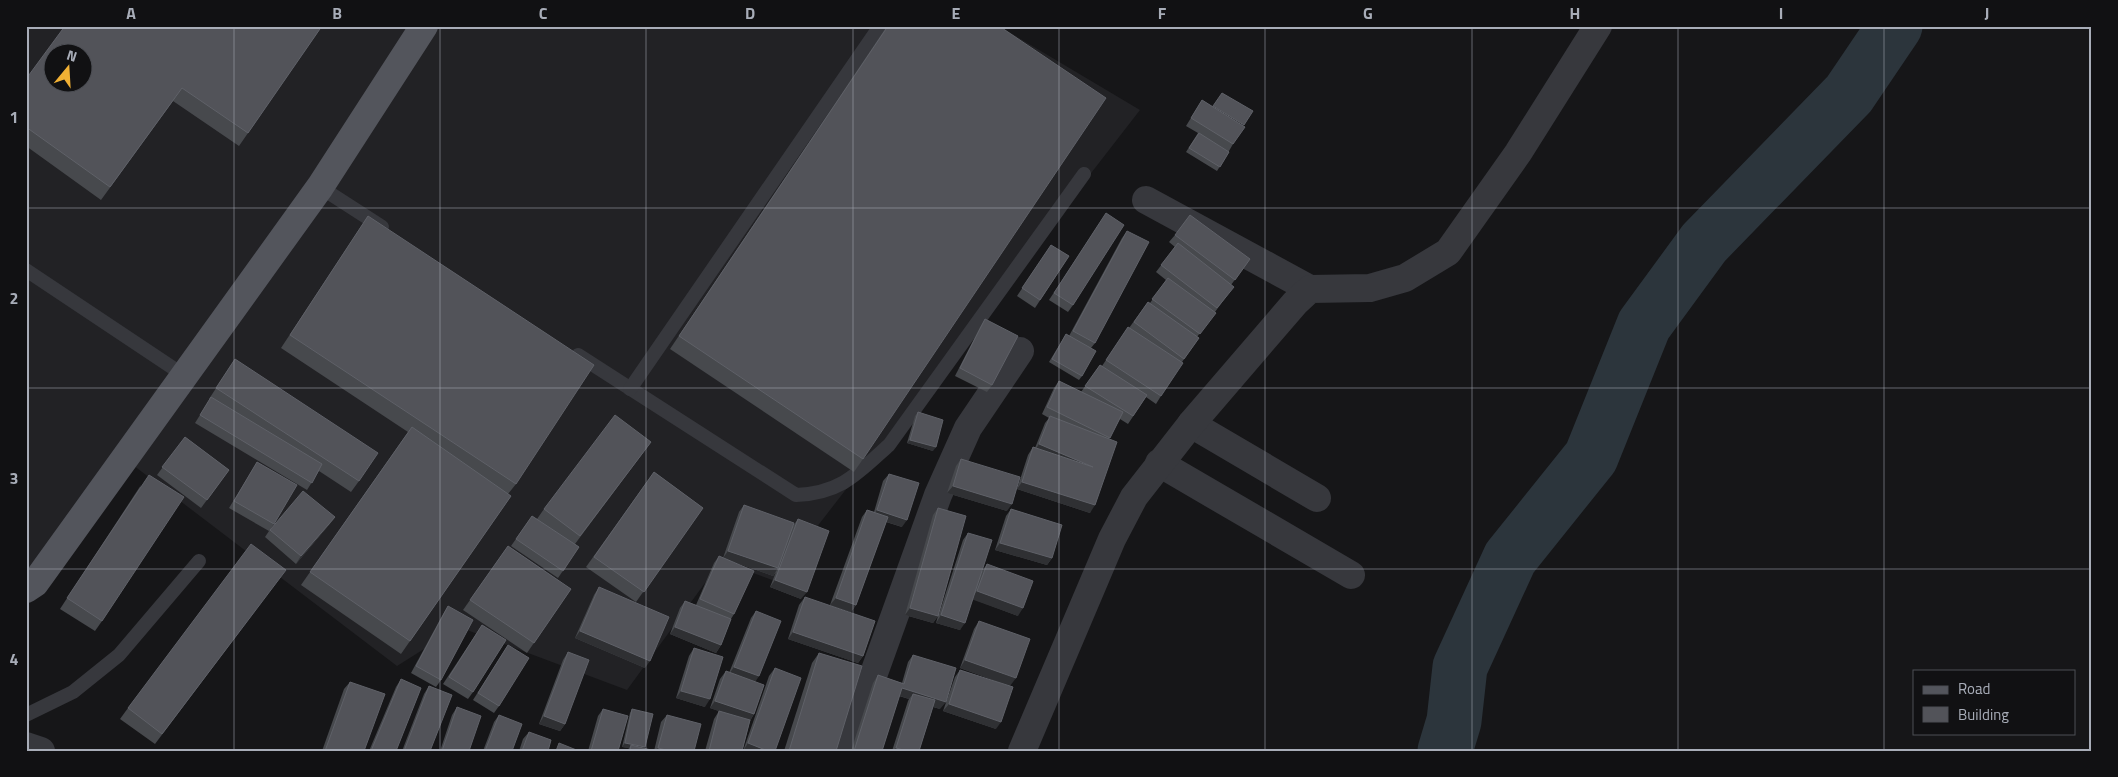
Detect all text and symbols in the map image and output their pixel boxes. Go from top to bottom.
text: A [126,1,136,25]
text: B [332,1,342,25]
text: C [539,1,548,25]
text: D [745,1,755,25]
text: E [952,1,961,25]
text: F [1158,1,1167,25]
text: G [1363,1,1373,25]
text: H [1570,1,1580,25]
text: I [1779,1,1783,25]
text: J [1985,1,1989,25]
north arrow [42,42,92,92]
text: N [64,44,80,67]
text: 1 [10,105,18,129]
text: 2 [10,286,18,310]
text: 3 [10,466,18,490]
text: 4 [10,647,19,671]
legend [1913,670,2076,734]
text: Road [1958,677,1990,700]
text: Building [1958,703,2009,726]

